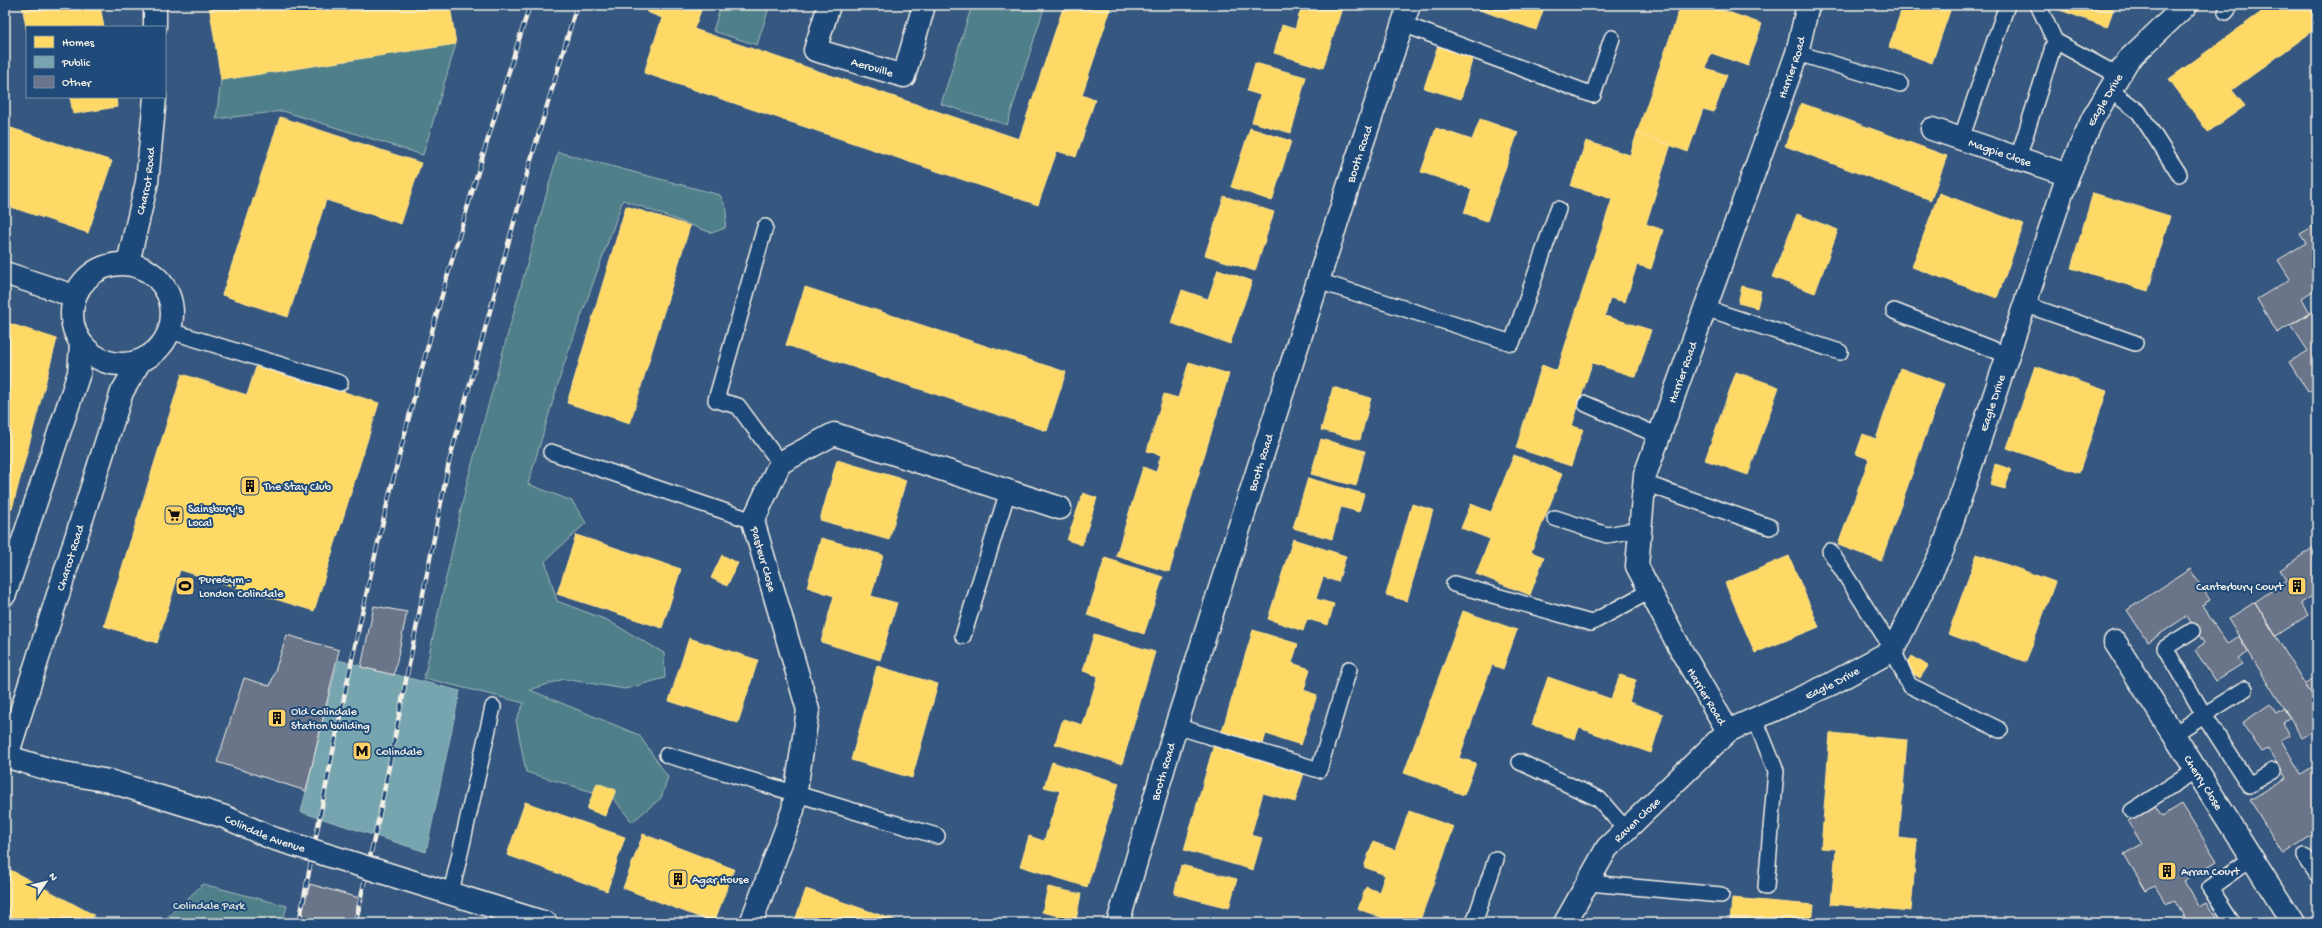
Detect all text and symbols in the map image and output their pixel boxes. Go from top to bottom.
legend [26,26,166,98]
street label: Harrier Road [1776,35,1810,101]
text: Homes [62,37,95,51]
street label: Aeroville [849,56,895,82]
text: Public [61,57,91,71]
street label: Eagle Drive [2085,71,2127,129]
text: Other [62,77,93,91]
street label: Booth Road [1345,123,1377,186]
street label: Magpie Close [1966,137,2034,171]
street label: Charcot Road [135,146,159,216]
street label: Harrier Road [1666,339,1702,406]
street label: Eagle Drive [1978,373,2010,434]
street label: Booth Road [1246,432,1278,494]
building icon: The Stay Club [239,475,261,497]
place label: The Stay Club [263,481,332,495]
place label: Sainsbury's Local [188,503,243,531]
supermarket icon: Sainsbury's Local [163,504,185,526]
street label: Charcot Road [55,523,89,593]
street label: Pasteur Close [746,524,778,595]
place label: PureGym - London Colindale [198,574,284,602]
sports icon: PureGym - London Colindale [174,575,196,597]
building icon: Canterbury Court [2286,575,2308,597]
place label: Canterbury Court [2196,581,2284,595]
street label: Eagle Drive [1804,664,1863,704]
street label: Harrier Road [1683,666,1728,729]
place label: Old Colindale Station building [291,706,370,734]
building icon: Old Colindale Station building [266,707,288,729]
metro station icon: Colindale [351,740,373,762]
street label: Booth Road [1149,741,1180,803]
place label: Colindale [376,746,423,760]
street label: Cherry Close [2180,753,2225,814]
street label: Raven Close [1612,795,1665,846]
street label: Colindale Avenue [222,813,307,857]
building icon: Arran Court [2156,860,2178,882]
north arrow [26,862,66,902]
place label: Arran Court [2181,866,2240,880]
building icon: Agar House [667,868,689,890]
text: N [46,871,60,884]
place label: Agar House [692,874,750,888]
park label: Colindale Park [173,900,247,914]

